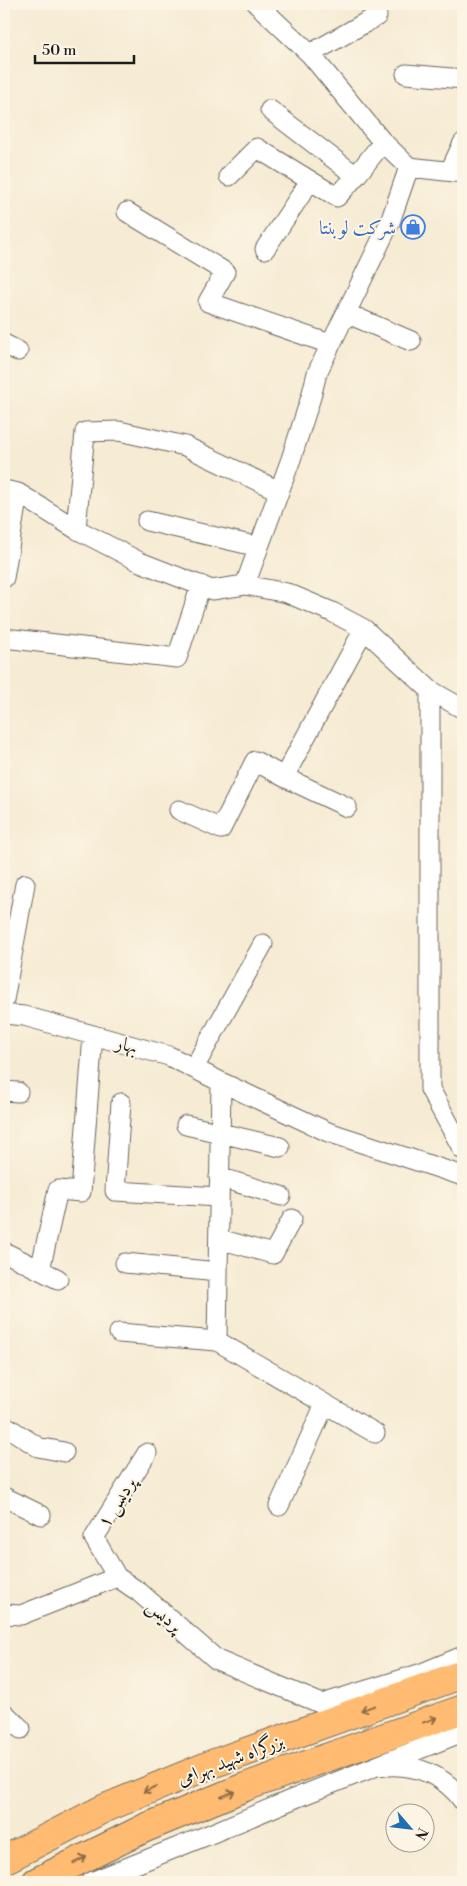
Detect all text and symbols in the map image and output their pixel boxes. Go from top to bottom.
scale bar [35,32,134,64]
text: 50 m [42,41,76,60]
shop icon: شرکت لوبنتا [400,214,426,240]
place label: شرکت لوبنتا [319,216,396,240]
street label: بهار [111,1030,140,1059]
street label: پرديس ۱ [92,1471,143,1533]
street label: پرديس [141,1594,189,1640]
one-way arrow [361,1704,376,1713]
one-way arrow [422,1715,437,1724]
street label: بزرگراه شهید بهرامی [173,1727,288,1791]
one-way arrow [143,1785,158,1795]
one-way arrow [220,1789,235,1798]
north arrow [384,1804,434,1854]
text: N [410,1825,431,1843]
one-way arrow [72,1855,87,1864]

